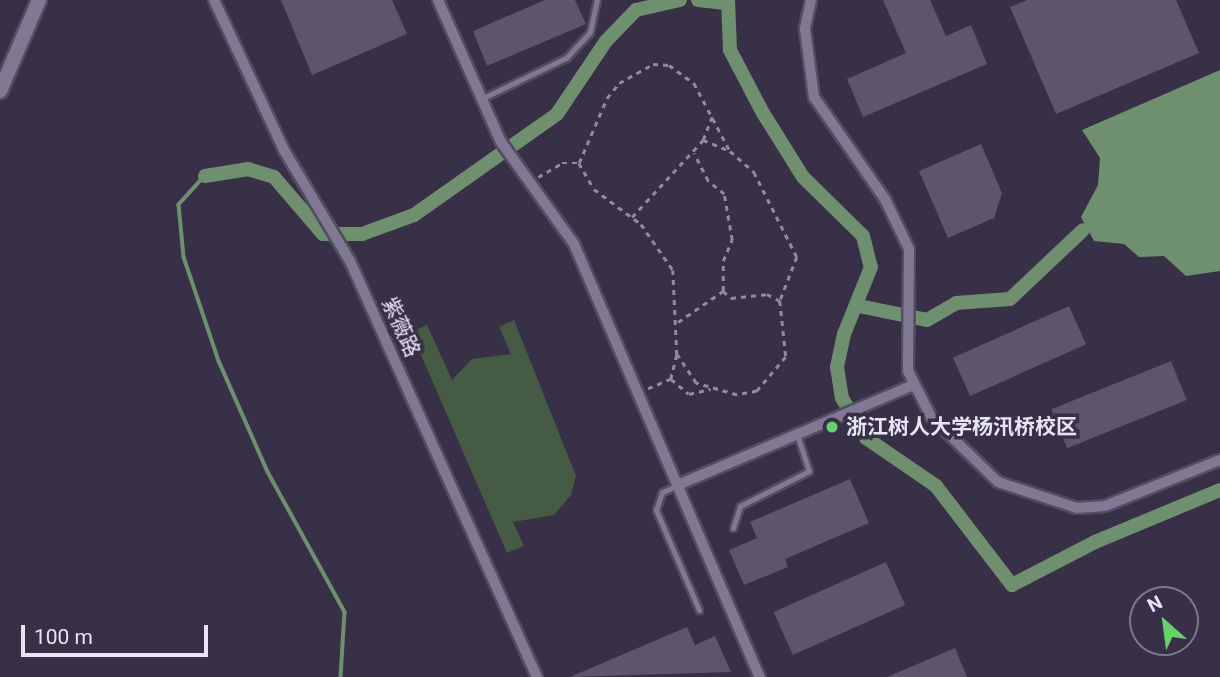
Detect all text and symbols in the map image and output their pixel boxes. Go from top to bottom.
street label: 紫薇路 [377,293,425,361]
place label: 浙江树人大学杨汛桥校区 [846,414,1077,440]
marker: 浙江树人大学杨汛桥校区 [824,419,840,435]
north arrow [1129,586,1199,656]
text: N [1144,590,1166,617]
scale bar [24,610,212,654]
text: 100 m [34,625,93,649]

